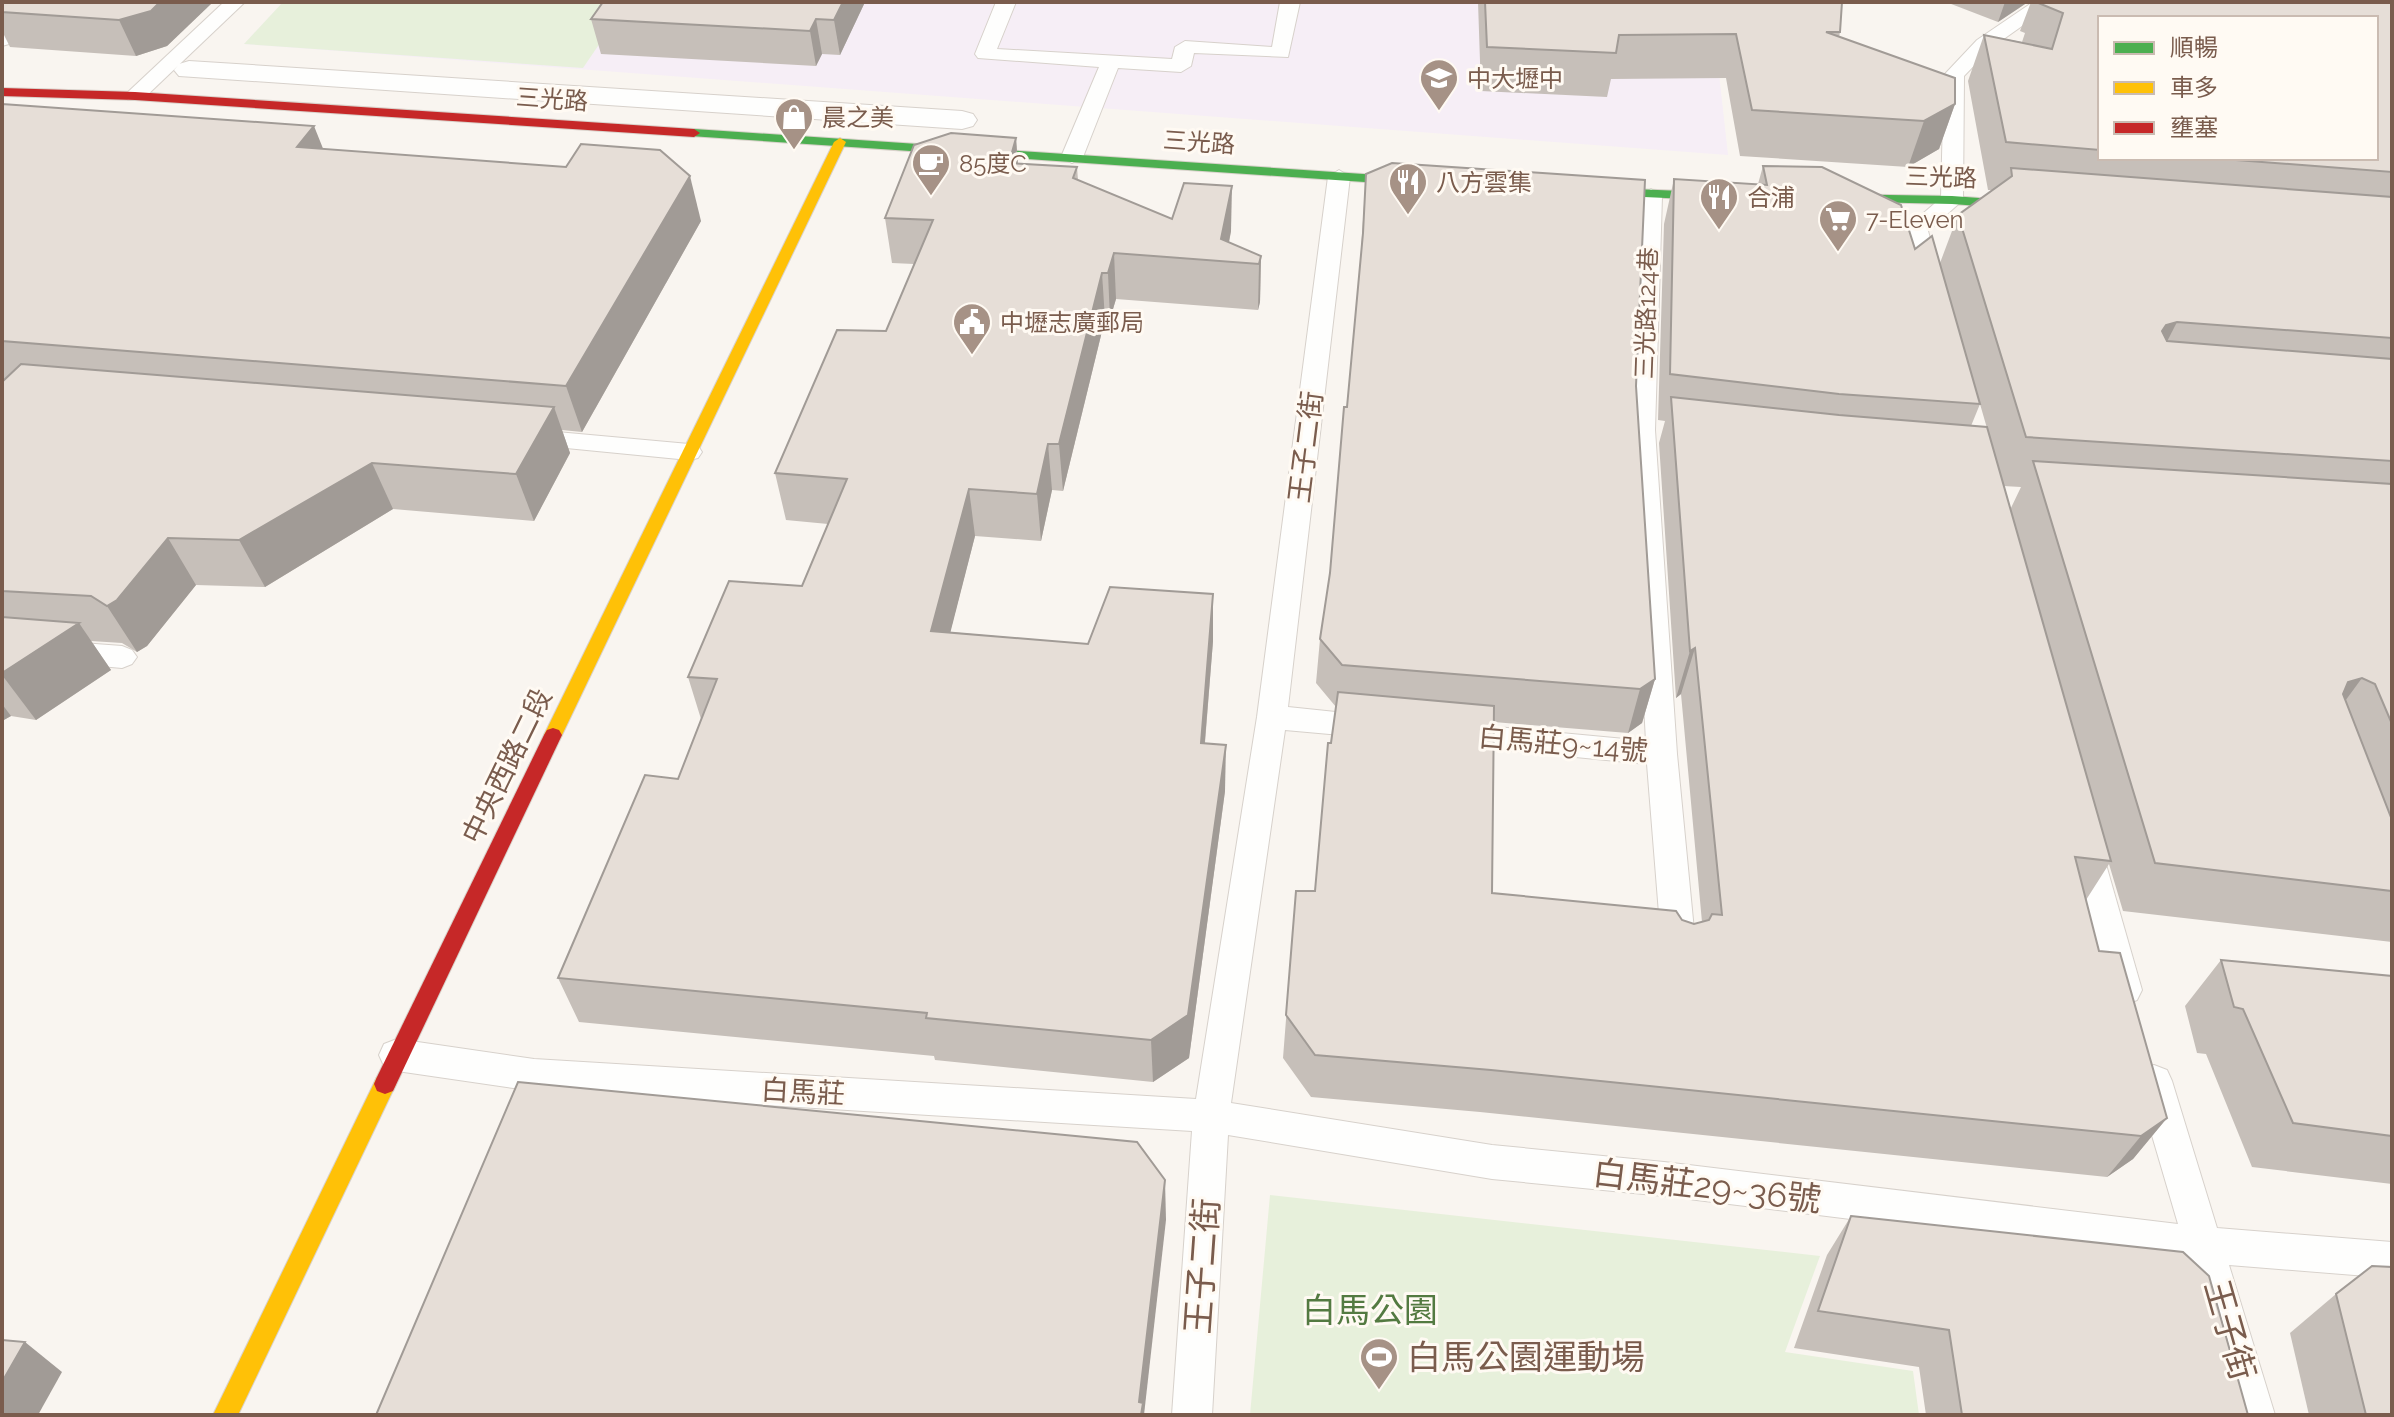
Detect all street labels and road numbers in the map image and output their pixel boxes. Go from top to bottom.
street label: 三光路 [515,82,589,116]
street label: 三光路 [1162,125,1236,159]
street label: 三光路 [1905,161,1977,193]
street label: 三光路124巷 [1629,247,1663,379]
street label: 王子二街 [1283,389,1329,505]
street label: 中央西路二段 [455,683,559,849]
street label: 白馬莊9~14號 [1477,720,1649,768]
street label: 白馬莊 [760,1073,846,1111]
street label: 白馬莊29~36號 [1591,1152,1823,1220]
street label: 王子二街 [1177,1197,1227,1335]
street label: 王子街 [2197,1275,2263,1385]

